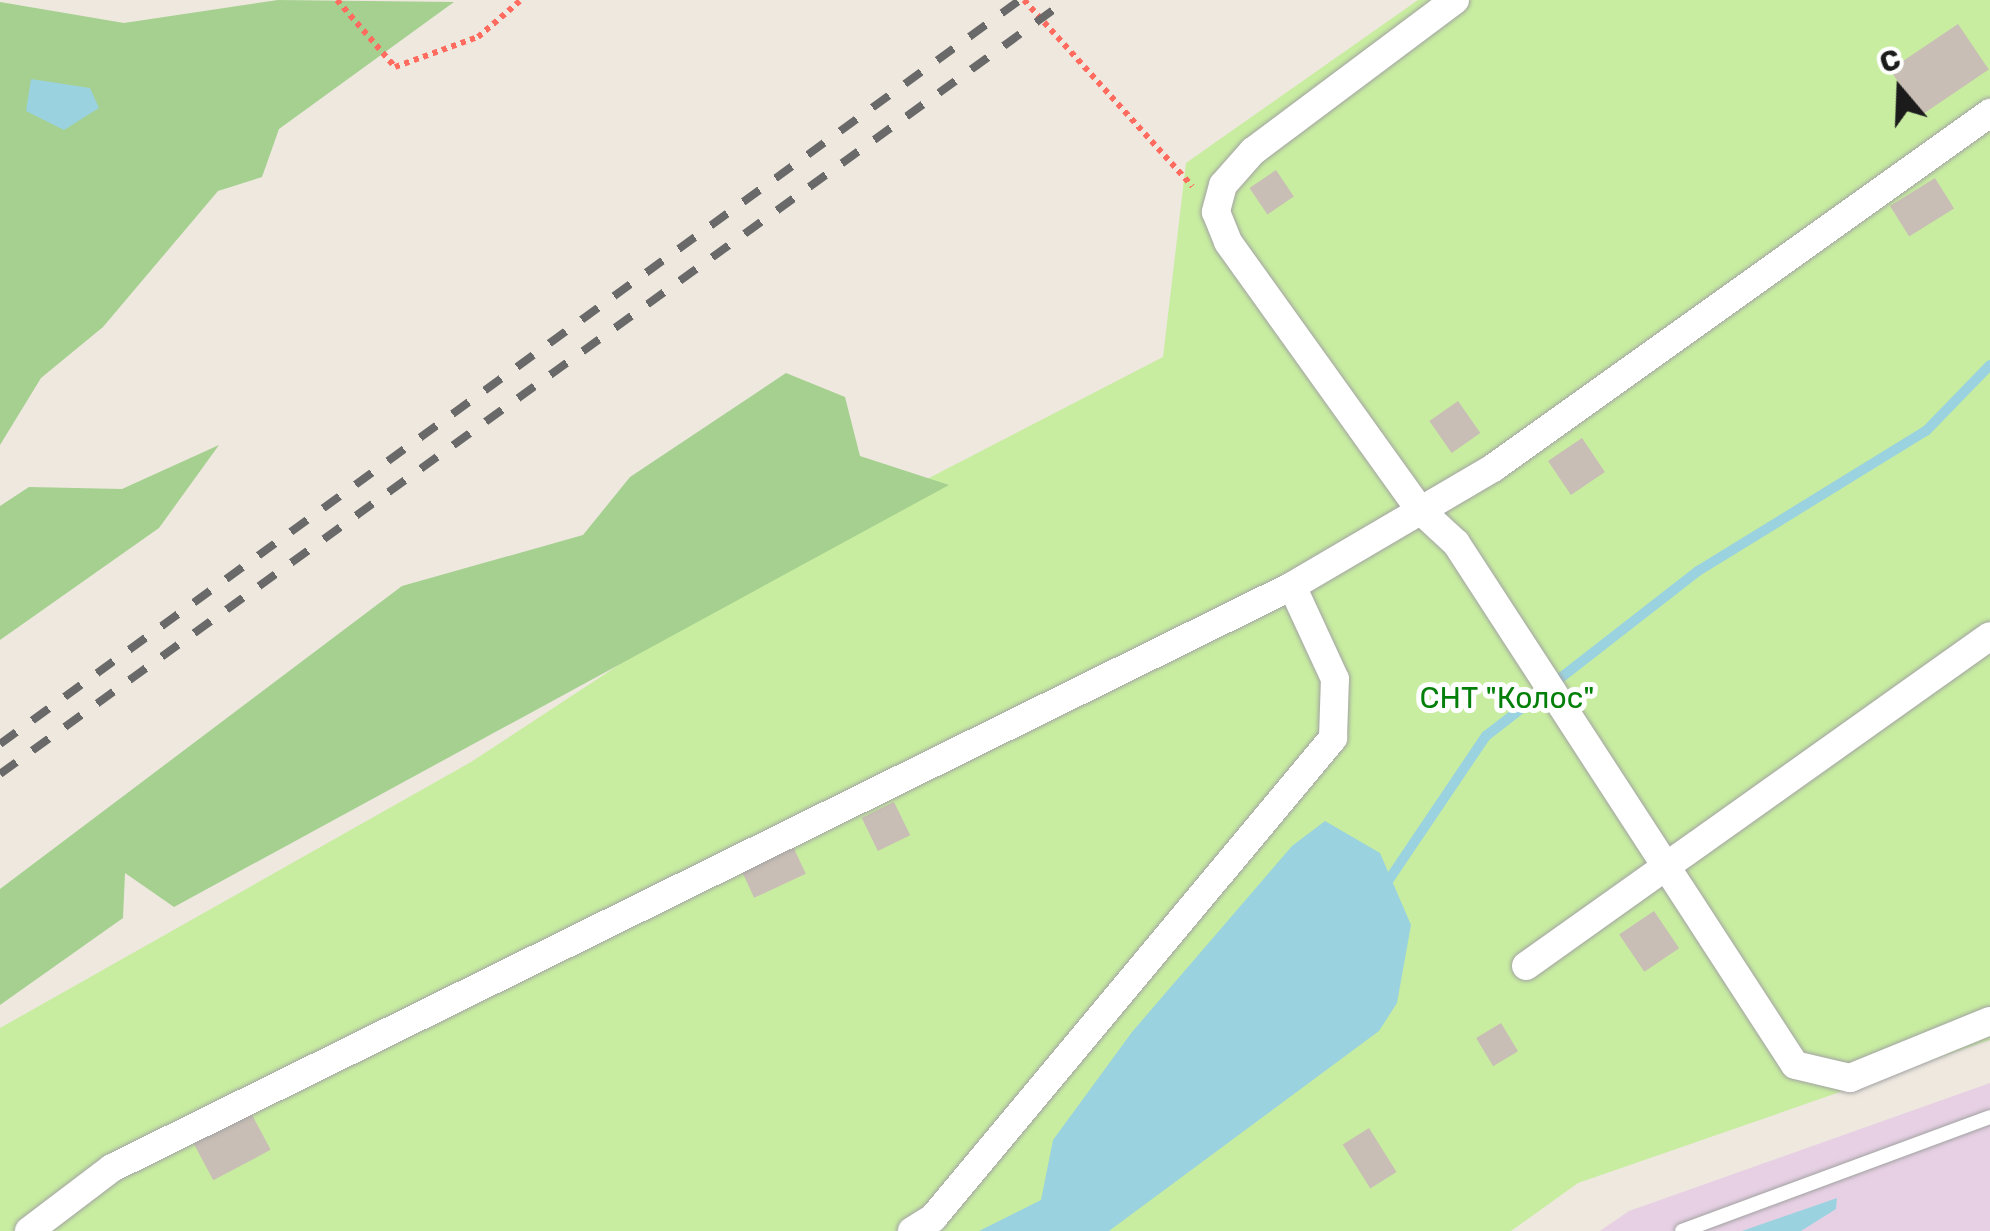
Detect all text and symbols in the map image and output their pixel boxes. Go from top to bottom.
north arrow [1850,40,1950,140]
text: С [1875,42,1905,80]
park label: СНТ "Колос" [1420,680,1594,716]

